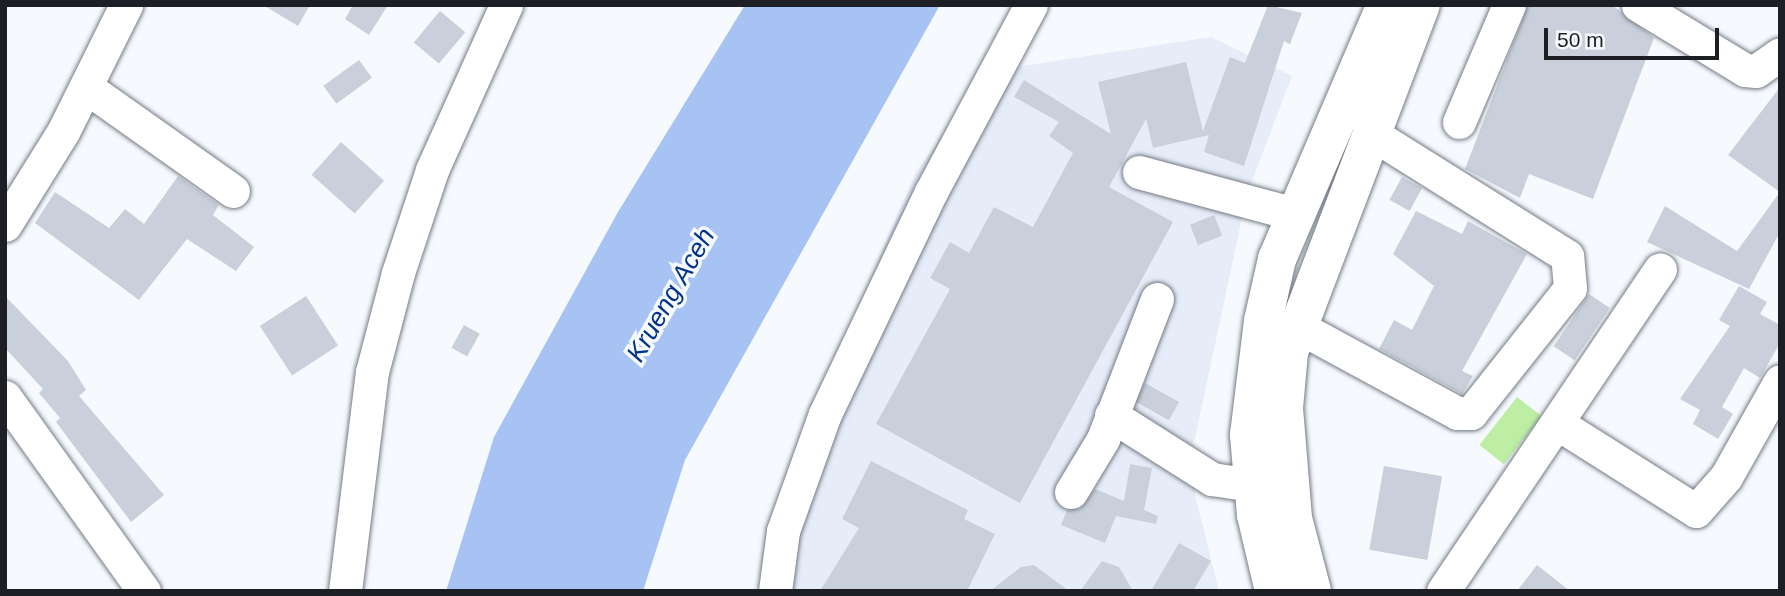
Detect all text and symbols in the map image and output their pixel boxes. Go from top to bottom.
scale bar [1547,14,1722,58]
text: 50 m [1557,28,1604,51]
water label: Krueng Aceh [620,222,722,368]

